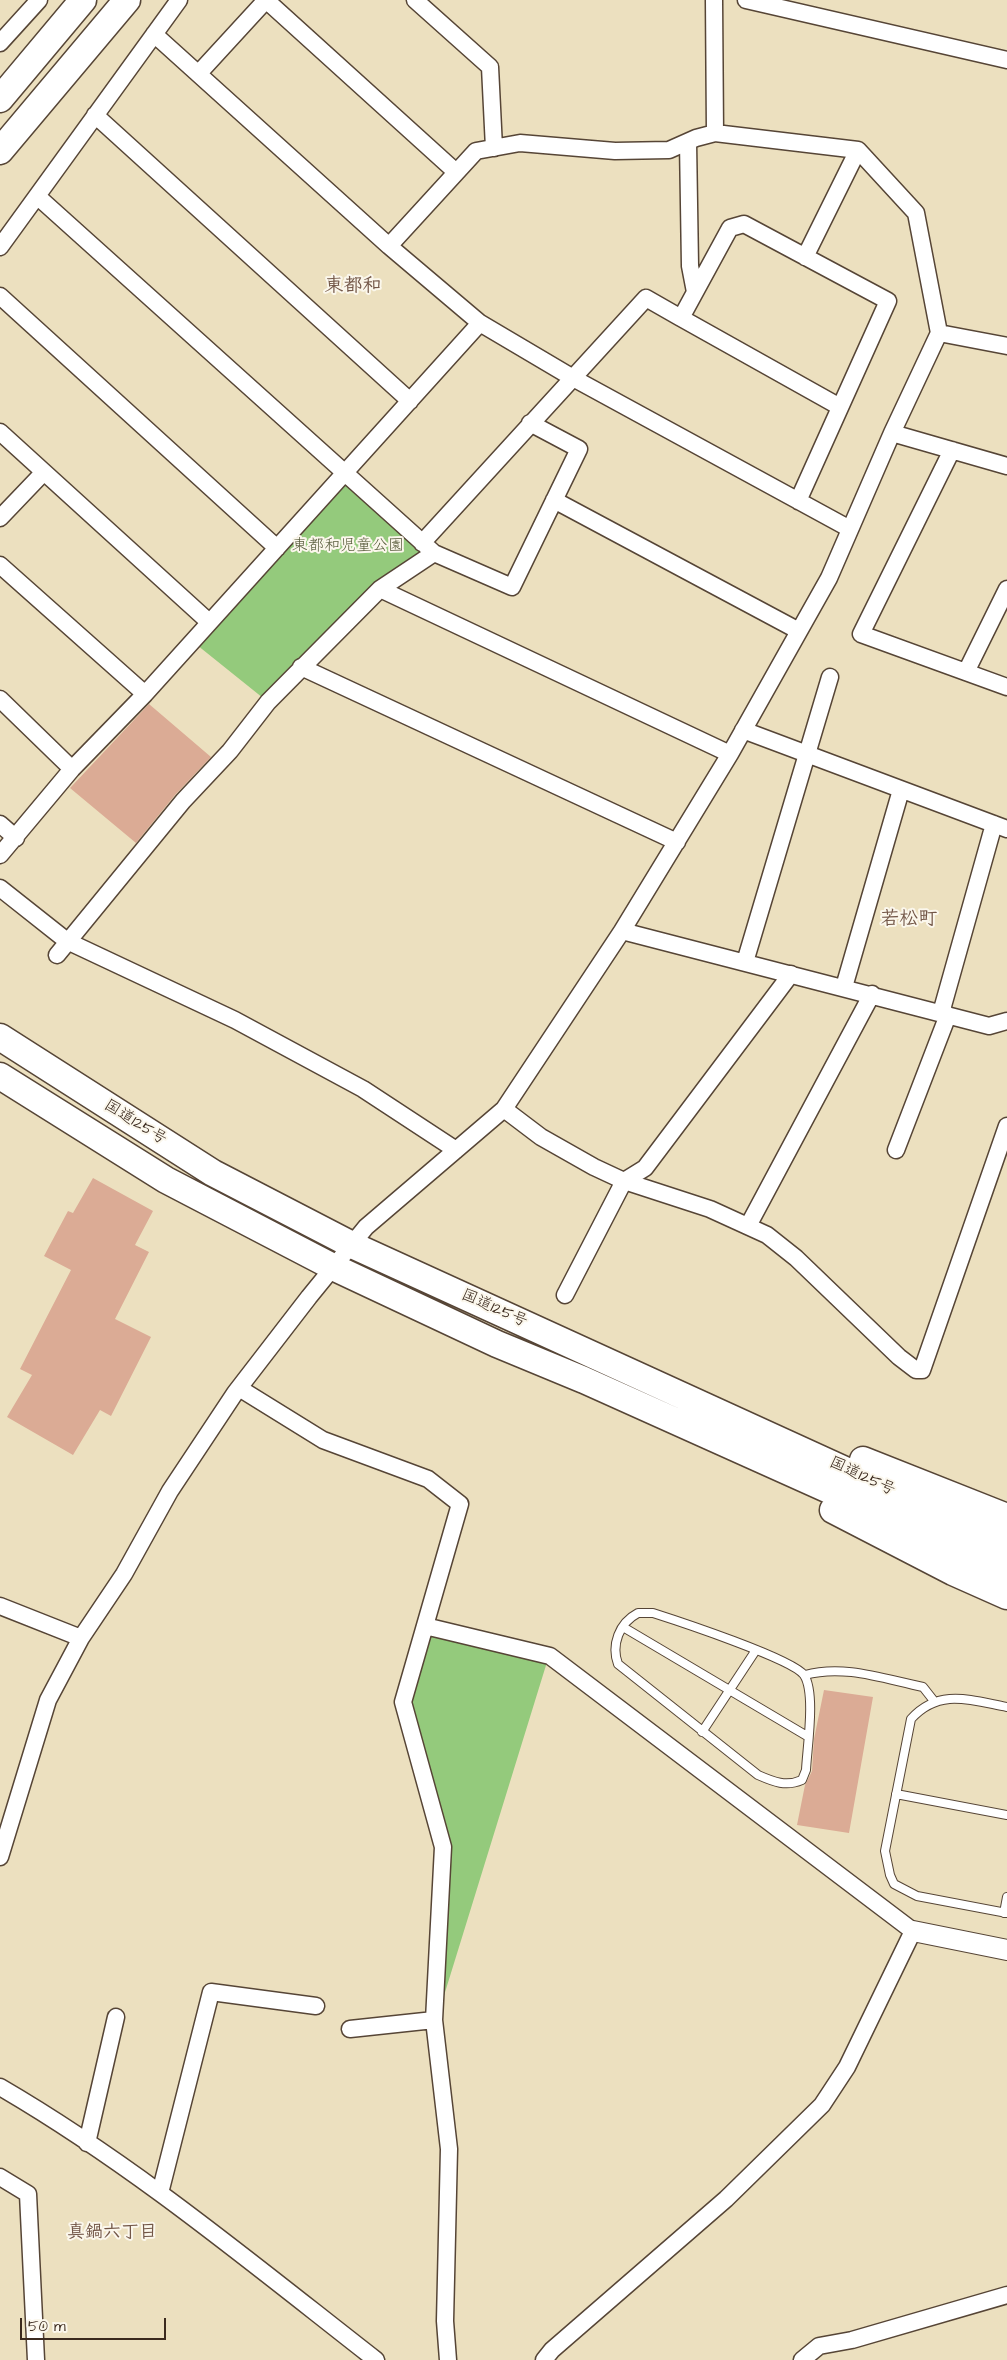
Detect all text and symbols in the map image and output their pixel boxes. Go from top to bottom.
district label: 東都和 [325,276,381,298]
park label: 東都和児童公園 [292,537,404,557]
district label: 若松町 [881,909,937,931]
street label: 国道125号 [100,1096,170,1150]
street label: 国道125号 [458,1286,530,1332]
street label: 国道125号 [826,1453,898,1501]
district label: 真鍋六丁目 [67,2222,157,2244]
scale bar [22,2308,169,2340]
text: 50 m [28,2316,66,2337]

